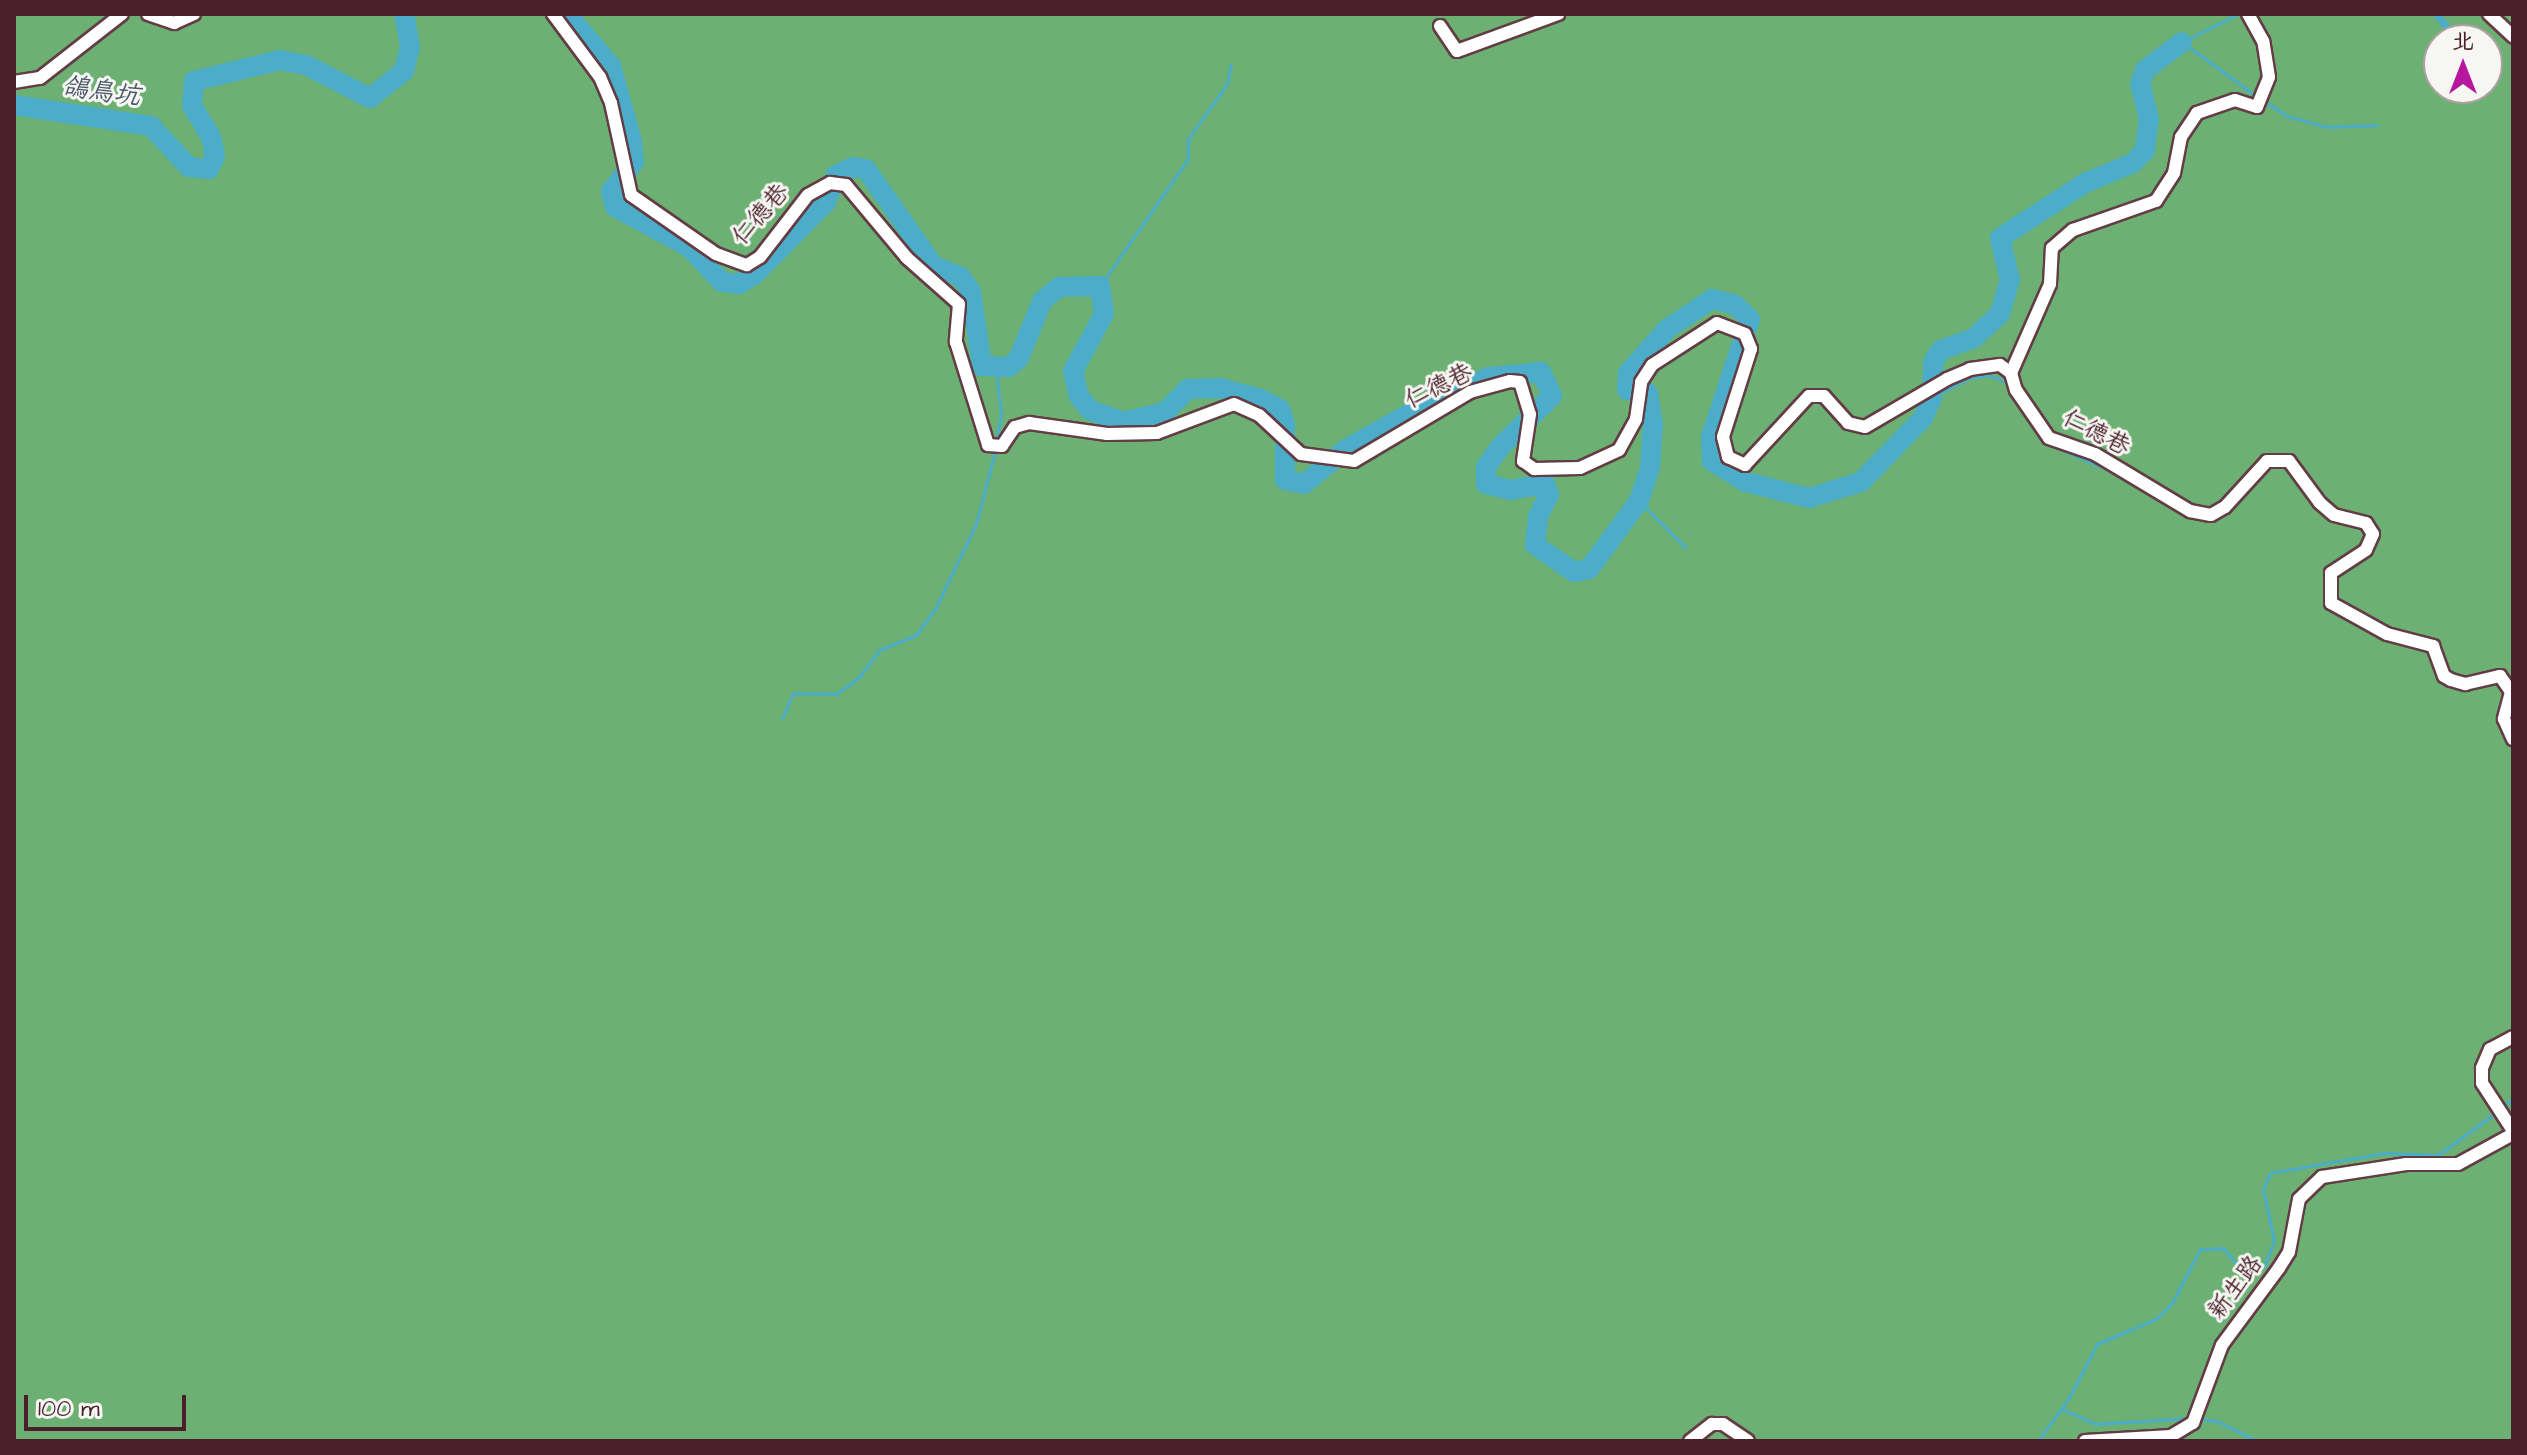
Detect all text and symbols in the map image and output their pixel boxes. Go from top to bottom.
north arrow [2423,24,2503,104]
text: 北 [2452,26,2474,57]
water label: 鴿鳥坑 [60,71,142,113]
street label: 仁德巷 [727,178,795,252]
street label: 仁德巷 [1400,358,1478,416]
street label: 仁德巷 [2057,404,2135,462]
street label: 新生路 [2203,1251,2269,1325]
scale bar [28,1379,190,1429]
text: 100 m [38,1392,100,1426]

